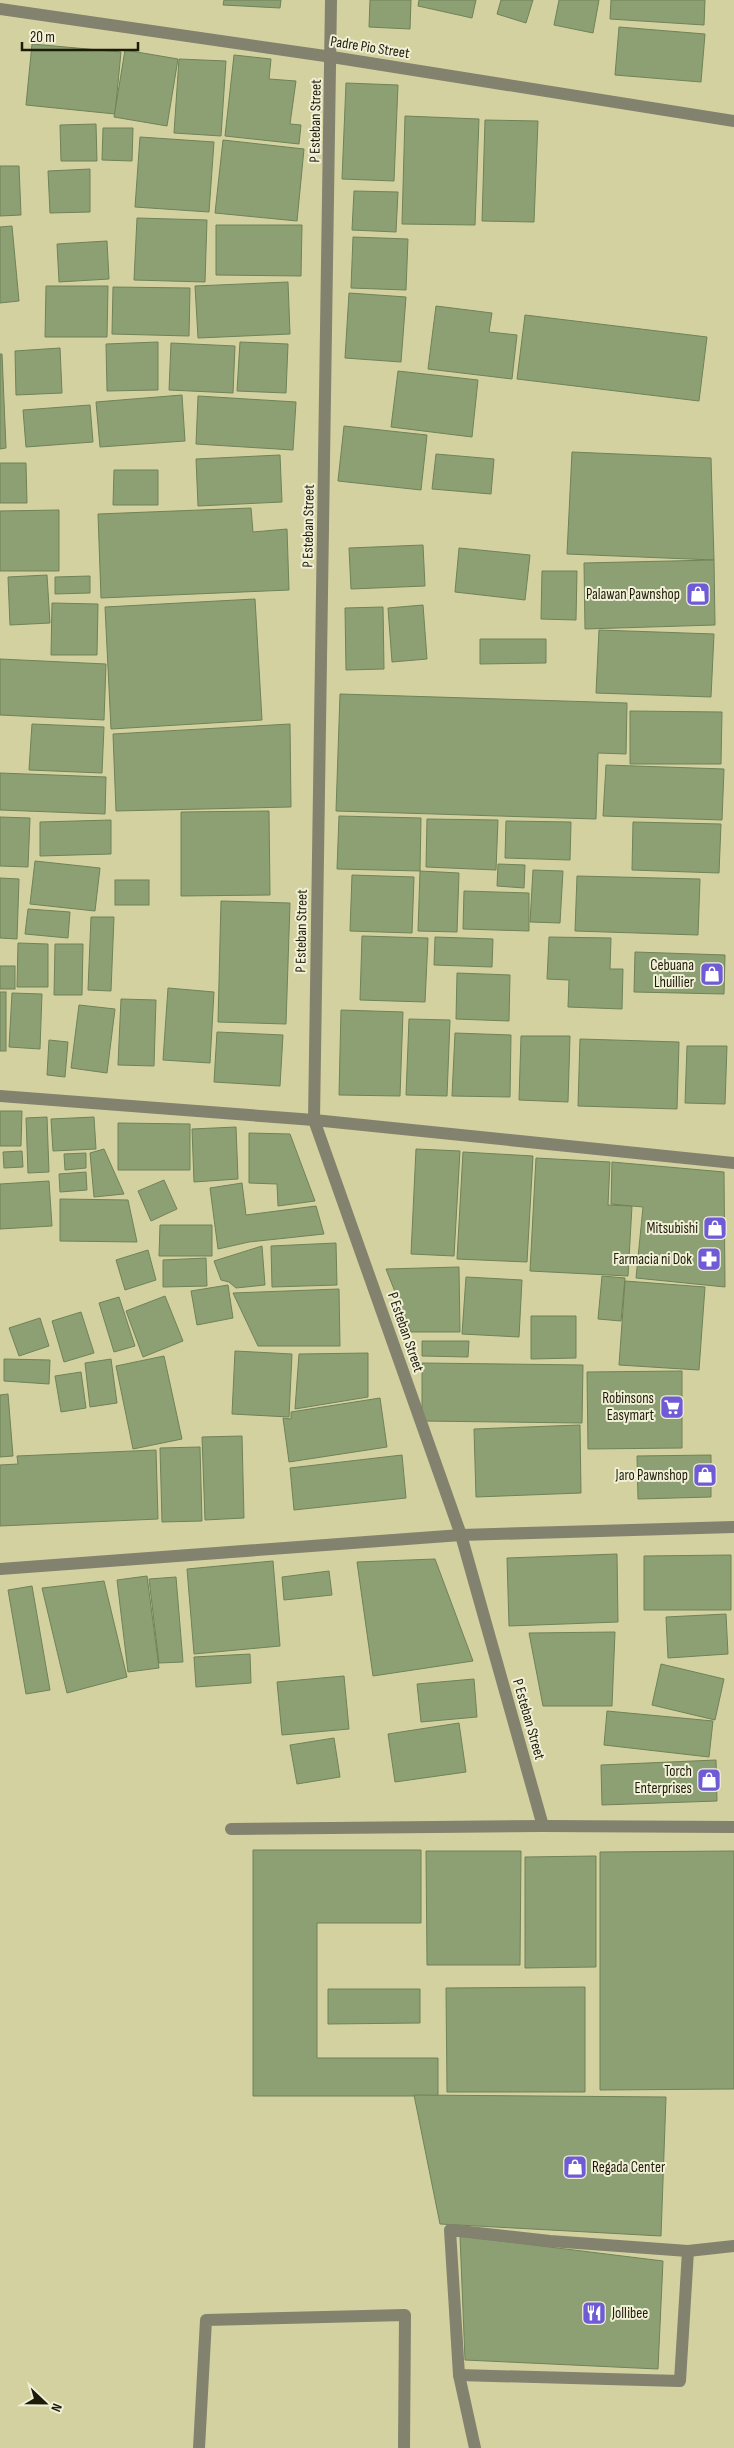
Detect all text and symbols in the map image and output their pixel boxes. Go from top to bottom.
scale bar [22,20,139,52]
text: 20 m [30,28,55,47]
street label: Padre Pio Street [329,32,411,63]
street label: P Esteban Street [305,79,326,163]
street label: P Esteban Street [298,484,319,568]
shop icon: Palawan Pawnshop [685,581,711,607]
place label: Palawan Pawnshop [586,585,680,604]
street label: P Esteban Street [291,889,312,973]
place label: Cebuana Lhuillier [650,956,695,992]
shop icon: Cebuana Lhuillier [699,961,725,987]
shop icon: Mitsubishi [702,1215,728,1241]
place label: Mitsubishi [647,1219,698,1238]
pharmacy icon: Farmacia ni Dok [696,1246,722,1272]
place label: Farmacia ni Dok [613,1250,692,1269]
street label: P Esteban Street [383,1290,428,1375]
place label: Robinsons Easymart [602,1389,654,1425]
supermarket icon: Robinsons Easymart [659,1394,685,1420]
shop icon: Jaro Pawnshop [692,1462,718,1488]
place label: Jaro Pawnshop [615,1466,688,1485]
street label: P Esteban Street [508,1677,549,1762]
place label: Torch Enterprises [634,1762,692,1798]
shop icon: Torch Enterprises [696,1767,722,1793]
shop icon: Regada Center [562,2154,588,2180]
place label: Regada Center [592,2158,666,2177]
restaurant icon: Jollibee [581,2300,607,2326]
place label: Jollibee [611,2304,648,2323]
north arrow [20,2378,70,2428]
text: N [47,2401,66,2414]

